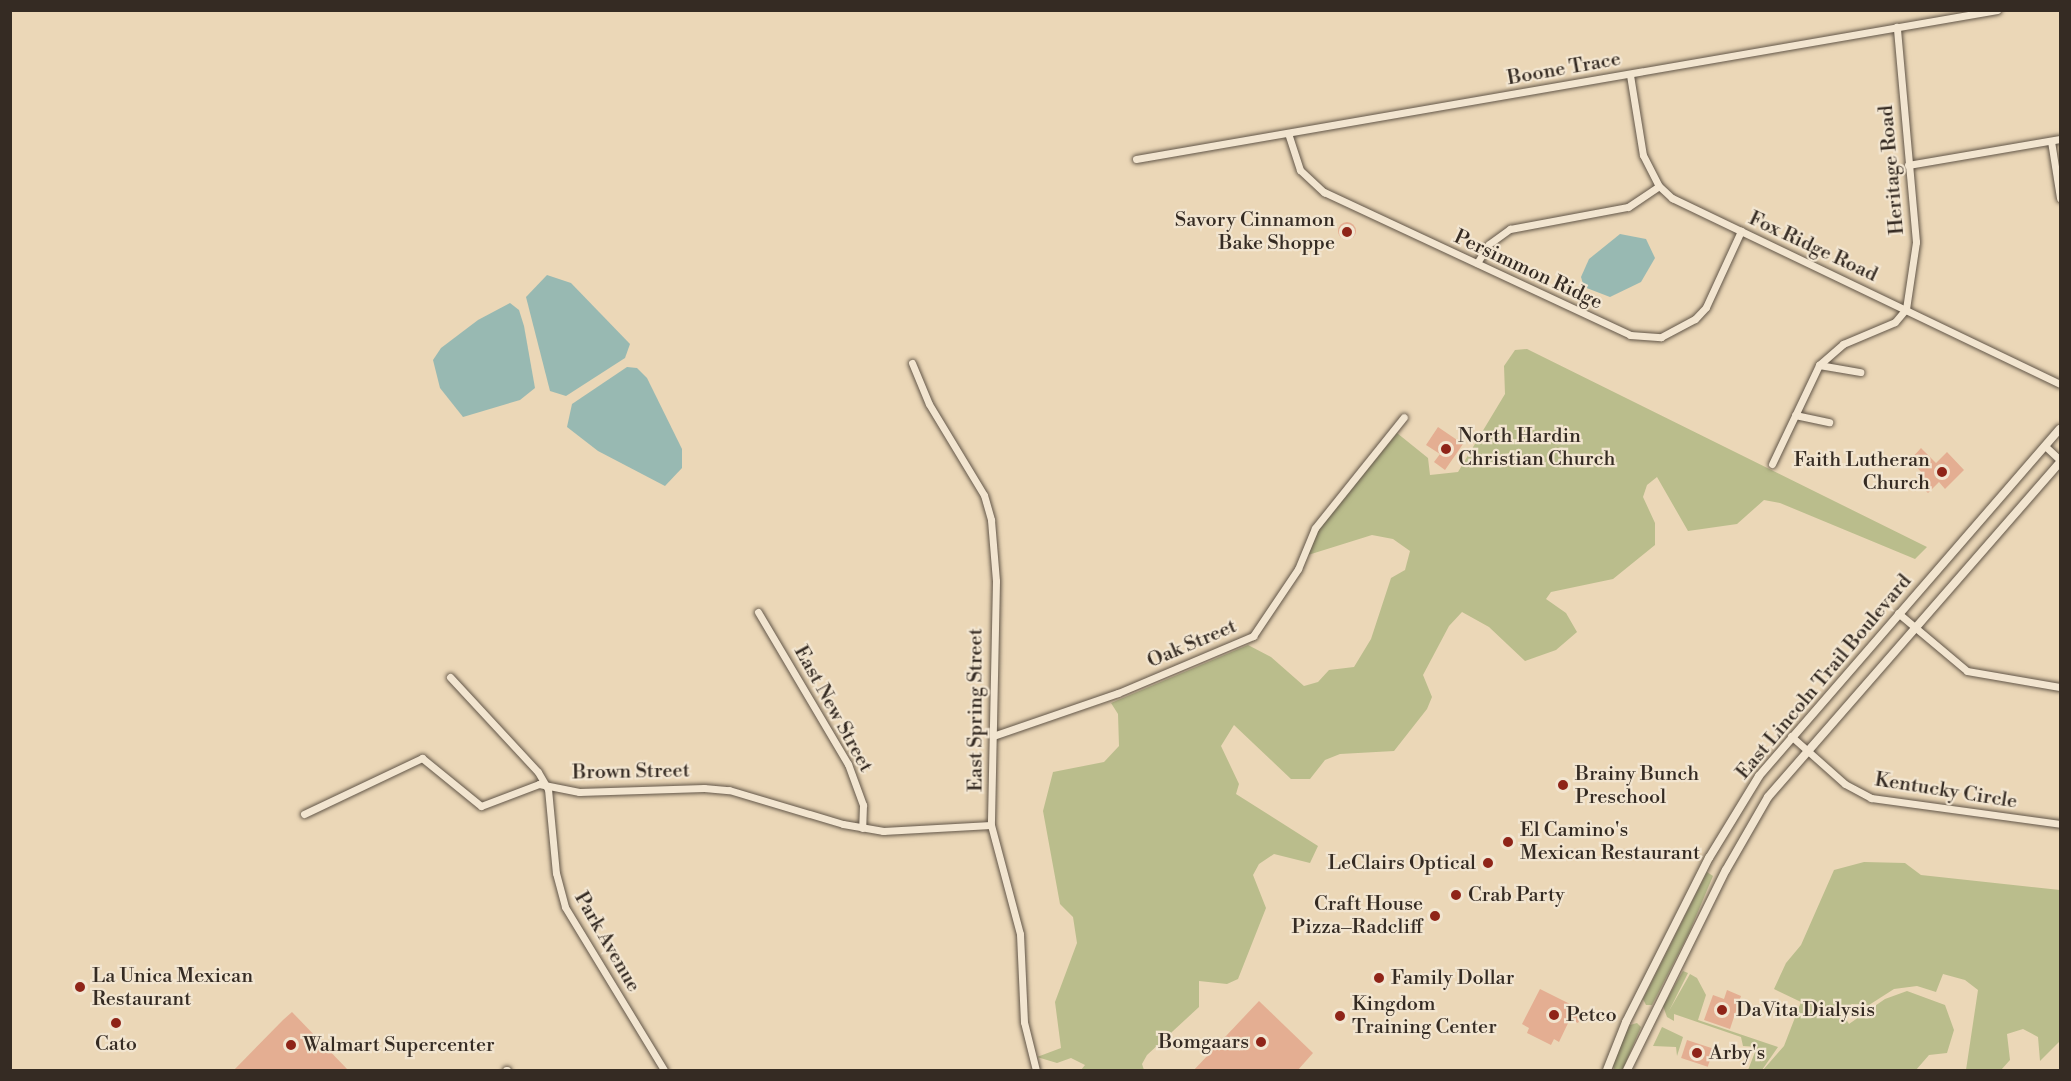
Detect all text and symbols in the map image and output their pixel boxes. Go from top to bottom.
street label: Boone Trace [1505,47,1623,91]
street label: Heritage Road [1874,104,1910,236]
street label: Fox Ridge Road [1745,207,1881,287]
place label: Savory Cinnamon Bake Shoppe [1175,208,1335,255]
marker: Savory Cinnamon Bake Shoppe [1340,225,1354,239]
street label: Persimmon Ridge [1450,225,1606,315]
place label: North Hardin Christian Church [1458,425,1615,472]
marker: North Hardin Christian Church [1439,442,1453,456]
place label: Faith Lutheran Church [1794,448,1930,495]
marker: Faith Lutheran Church [1935,465,1949,479]
street label: East Lincoln Trail Boulevard [1731,570,1917,784]
street label: Oak Street [1144,614,1240,674]
street label: East Spring Street [964,628,988,792]
street label: East New Street [788,642,878,776]
street label: Brown Street [572,759,690,785]
place label: Brainy Bunch Preschool [1575,762,1699,809]
street label: Kentucky Circle [1873,768,2019,814]
marker: Brainy Bunch Preschool [1556,778,1570,792]
place label: El Camino's Mexican Restaurant [1520,819,1700,866]
marker: El Camino's Mexican Restaurant [1501,835,1515,849]
place label: LeClairs Optical [1328,851,1476,875]
marker: LeClairs Optical [1481,856,1495,870]
place label: Crab Party [1468,883,1565,907]
street label: Park Avenue [569,888,645,996]
marker: Crab Party [1449,888,1463,902]
place label: Craft House Pizza–Radcliff [1291,892,1423,939]
marker: Craft House Pizza–Radcliff [1428,909,1442,923]
place label: La Unica Mexican Restaurant [92,964,253,1011]
place label: Family Dollar [1391,966,1514,990]
marker: Family Dollar [1372,971,1386,985]
marker: La Unica Mexican Restaurant [73,980,87,994]
place label: Kingdom Training Center [1352,993,1497,1040]
place label: DaVita Dialysis [1736,998,1875,1022]
marker: DaVita Dialysis [1713,1001,1731,1019]
place label: Petco [1566,1003,1617,1027]
marker: Petco [1547,1008,1561,1022]
marker: Kingdom Training Center [1333,1009,1347,1023]
marker: Cato [109,1016,123,1030]
place label: Bomgaars [1158,1030,1249,1054]
place label: Cato [95,1032,137,1056]
place label: Walmart Supercenter [303,1033,495,1057]
marker: Bomgaars [1254,1035,1268,1049]
marker: Walmart Supercenter [284,1038,298,1052]
place label: Arby's [1709,1041,1765,1065]
marker: Arby's [1690,1046,1704,1060]

